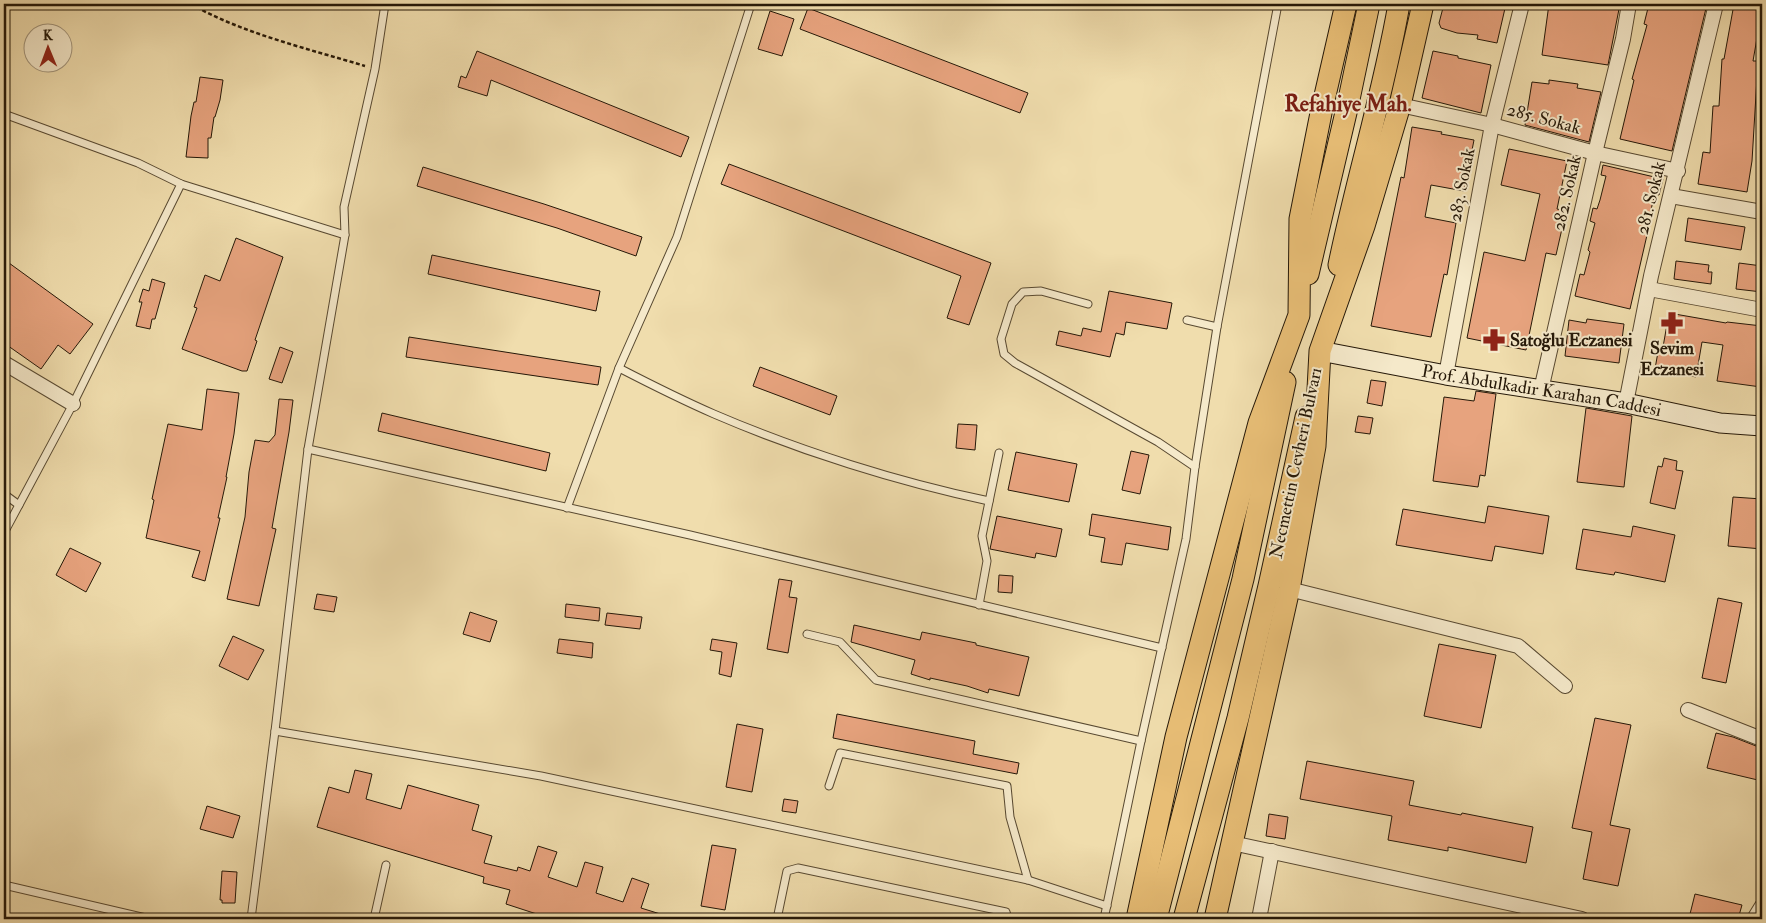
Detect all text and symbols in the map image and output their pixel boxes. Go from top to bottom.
north arrow [22,22,72,72]
text: K [43,27,54,44]
district label: Refahiye Mah. [1284,90,1412,119]
street label: 285. Sokak [1505,98,1584,140]
street label: 283. Sokak [1444,146,1481,224]
street label: 282. Sokak [1547,153,1587,233]
street label: 281. Sokak [1631,159,1671,237]
pharmacy icon: Sevim Eczanesi [1659,310,1685,336]
pharmacy icon: Satoğlu Eczanesi [1481,327,1507,353]
place label: Satoğlu Eczanesi [1510,329,1633,352]
place label: Sevim Eczanesi [1640,337,1704,381]
street label: Prof. Abdulkadir Karahan Caddesi [1420,359,1664,422]
street label: Necmettin Cevheri Bulvarı [1265,365,1327,560]

